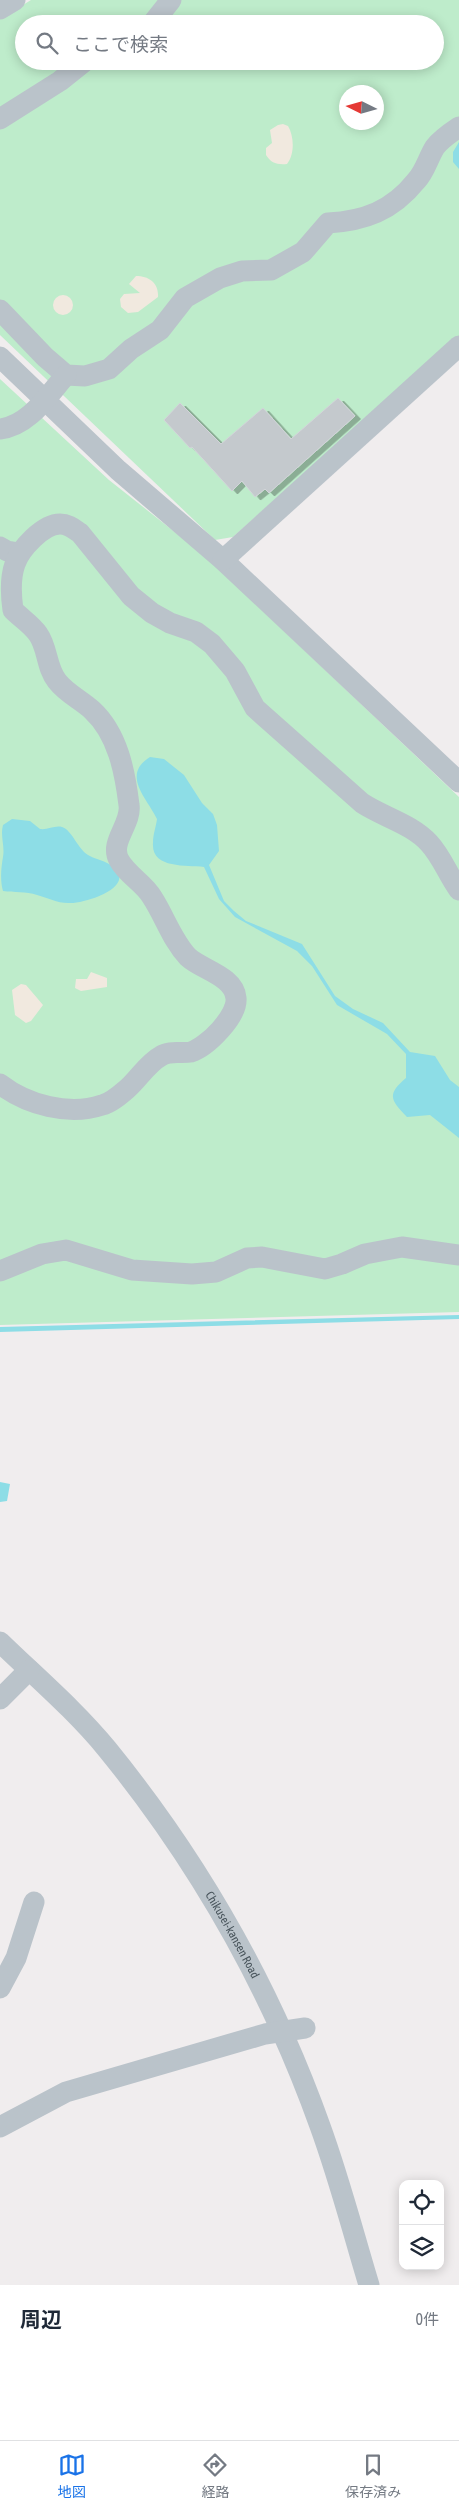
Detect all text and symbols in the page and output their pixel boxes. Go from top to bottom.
search box [15,15,444,70]
icon: search [33,29,61,57]
text: ここで検索 [73,33,168,55]
north arrow [339,85,384,130]
street label: Chikusei-kansen Road [203,1889,262,1981]
map controls [399,2180,444,2270]
button: locate [399,2180,444,2225]
button: layers [399,2225,444,2270]
text: 周辺 [20,2307,62,2331]
text: 0件 [415,2310,439,2328]
tab: 地図 [58,2451,86,2501]
tab: 経路 [201,2451,229,2501]
tab: 保存済み [345,2451,401,2501]

